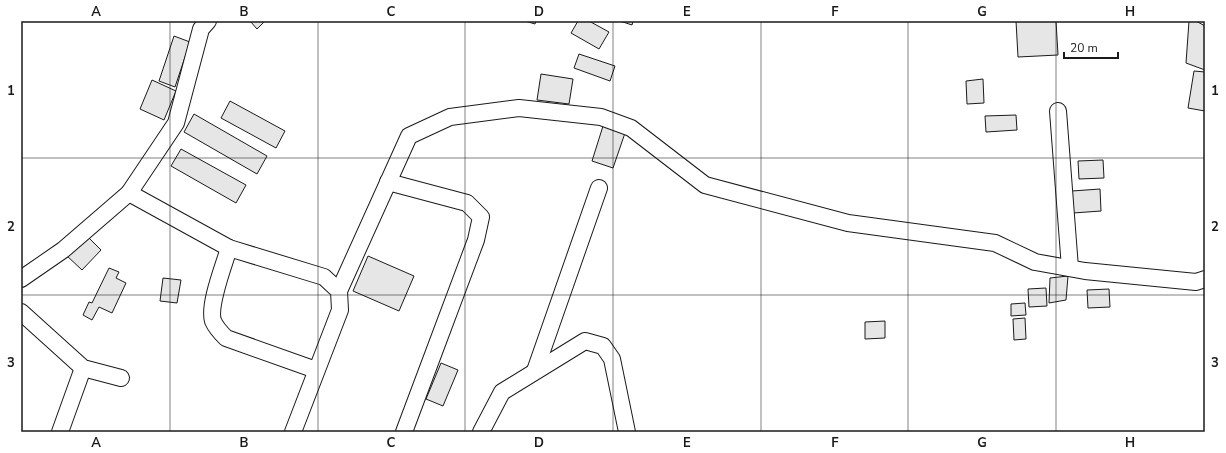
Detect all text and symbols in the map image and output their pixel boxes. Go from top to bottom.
text: A [91,3,101,21]
text: B [240,3,249,21]
text: C [387,3,396,21]
text: D [534,3,544,21]
text: E [683,3,691,21]
text: F [831,3,839,21]
text: G [977,3,987,21]
text: H [1125,3,1135,21]
scale bar [1064,34,1118,60]
text: 20 m [1070,40,1098,56]
text: 1 [7,82,15,100]
text: 1 [1211,82,1219,100]
text: 2 [7,218,15,236]
text: 2 [1211,218,1219,236]
text: 3 [7,354,15,372]
text: 3 [1211,354,1219,372]
text: A [91,434,101,452]
text: B [240,434,249,452]
text: C [387,434,396,452]
text: D [534,434,544,452]
text: E [683,434,691,452]
text: F [831,434,839,452]
text: G [977,434,987,452]
text: H [1125,434,1135,452]

